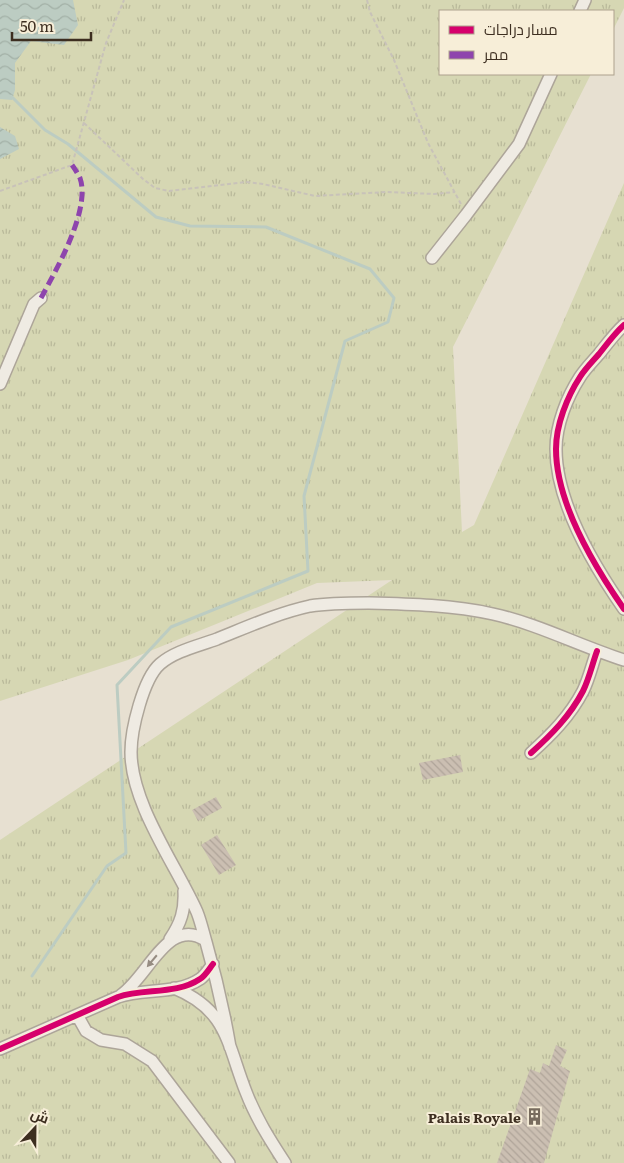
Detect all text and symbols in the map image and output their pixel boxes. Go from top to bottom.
scale bar [12,10,91,42]
legend [439,10,614,75]
text: 50 m [20,14,54,37]
text: مسار دراجات [484,17,558,40]
text: ممر [483,42,508,65]
one-way arrow [147,955,158,968]
text: ش [28,1102,52,1128]
north arrow [10,1103,60,1153]
place label: Palais Royale [428,1107,521,1127]
building icon: Palais Royale [525,1107,545,1127]

